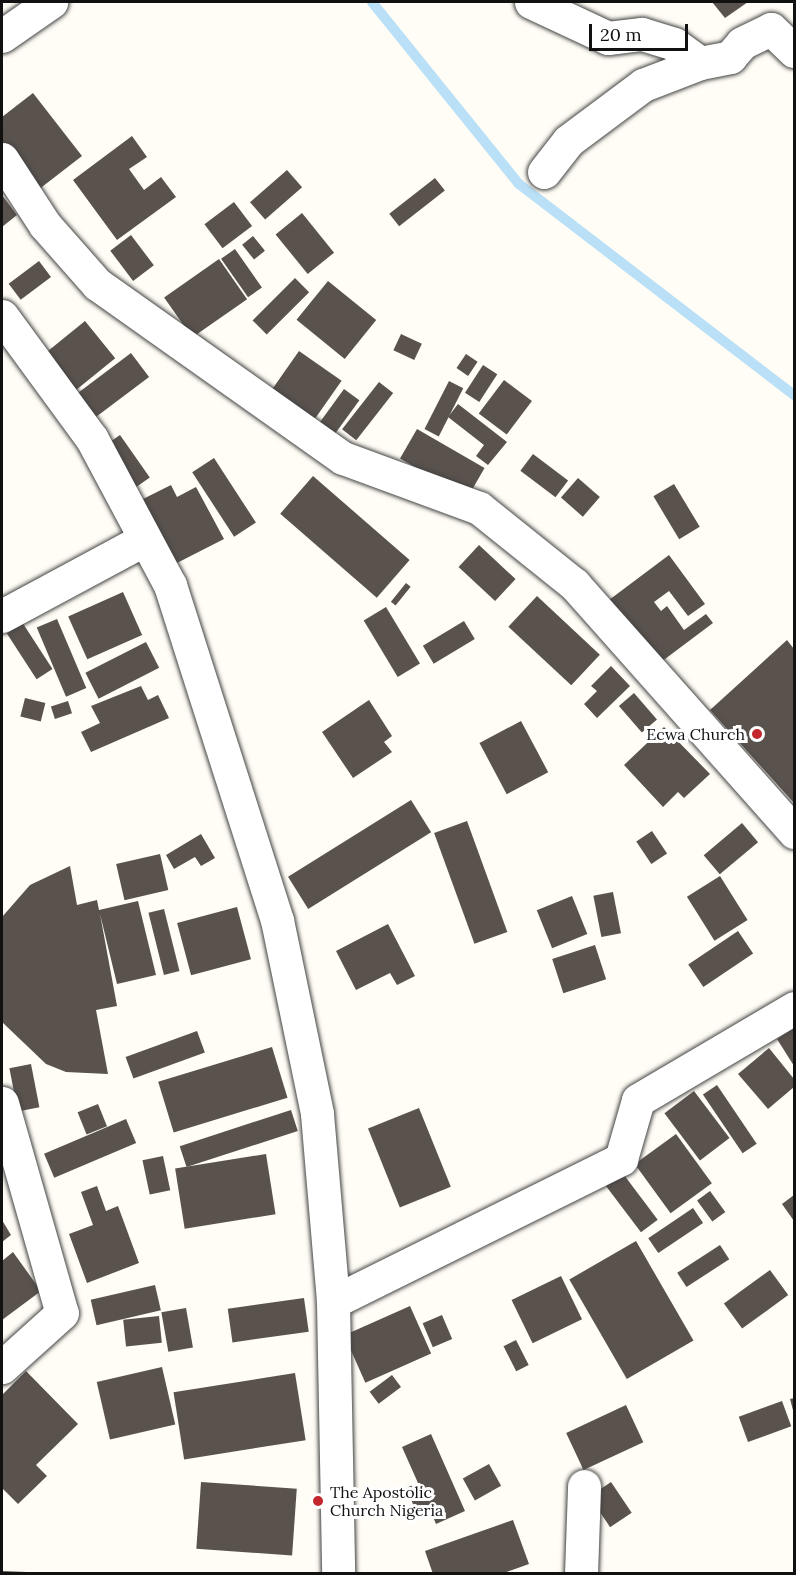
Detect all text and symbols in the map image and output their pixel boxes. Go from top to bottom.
scale bar [592,12,691,50]
text: 20 m [600,23,642,46]
place label: Ecwa Church [646,724,745,744]
marker: Ecwa Church [750,727,764,741]
place label: The Apostolic Church Nigeria [330,1482,443,1520]
marker: The Apostolic Church Nigeria [311,1494,325,1508]

